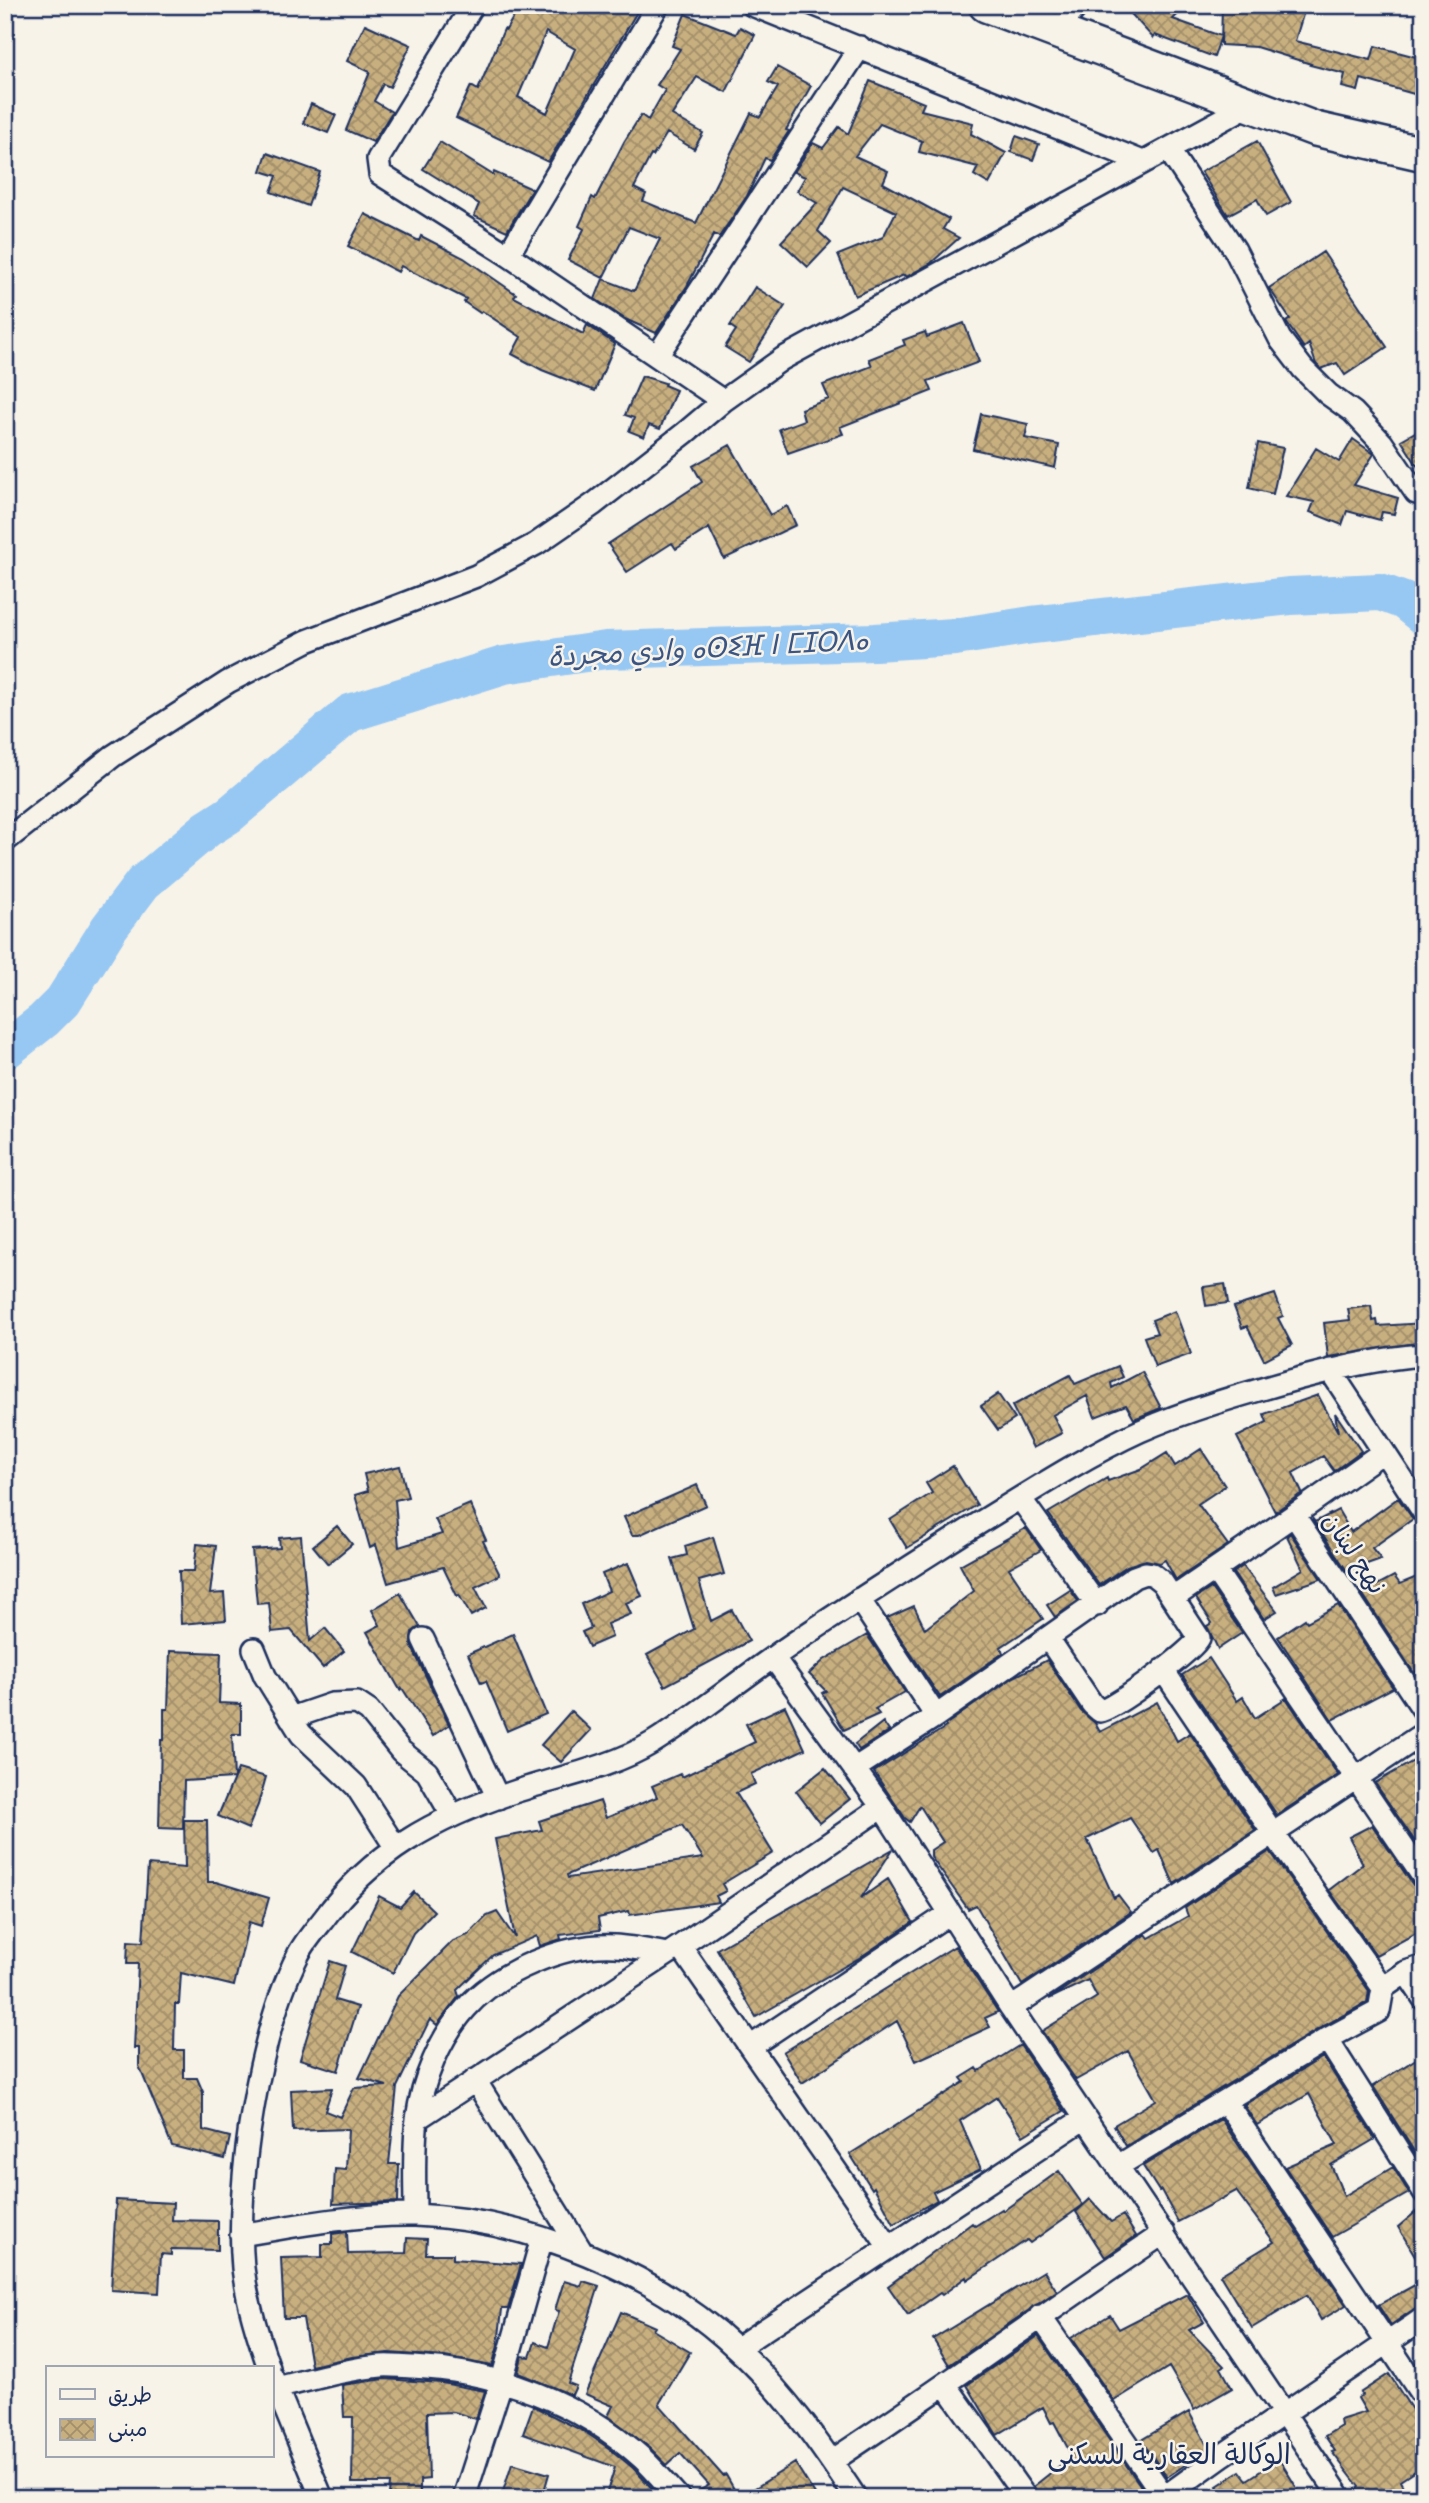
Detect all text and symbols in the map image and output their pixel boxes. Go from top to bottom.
water label: وادي مجردة ⴰⵙⵉⴼ ⵏ ⵎⵊⵔⴷⴰ [547,623,871,677]
street label: نهج لبنان [1313,1506,1393,1602]
legend [46,2366,273,2458]
text: طريق [108,2382,152,2410]
text: مبنى [108,2416,147,2444]
district label: الوكالة العقارية للسكنى [1047,2438,1291,2475]

